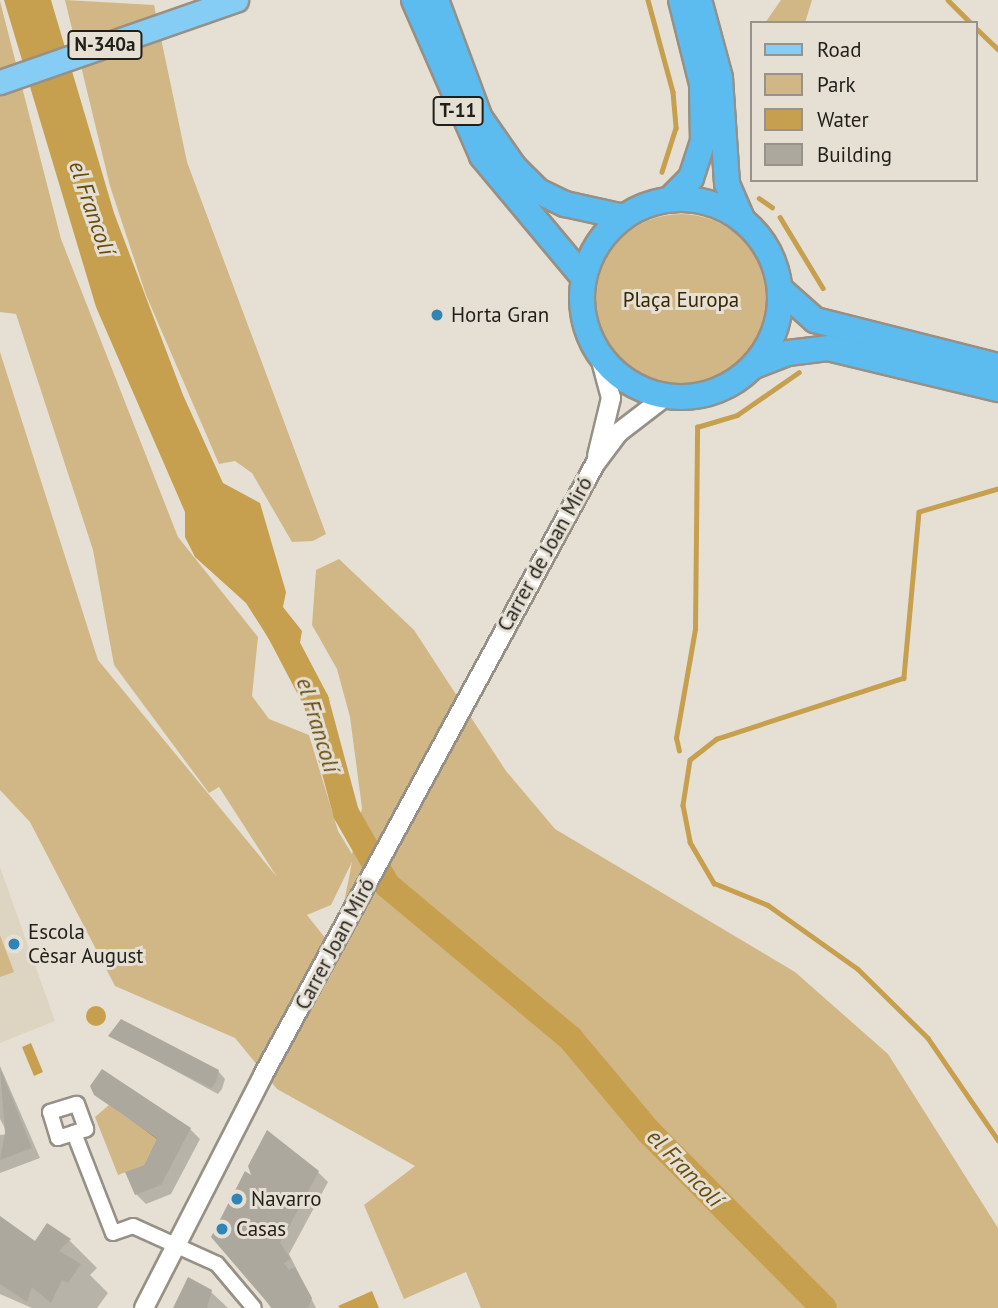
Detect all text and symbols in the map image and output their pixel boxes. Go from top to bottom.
legend [750,21,977,182]
road number: N-340a [66,30,144,60]
text: Road [817,36,861,63]
text: Park [817,71,856,98]
road number: T-11 [432,96,484,127]
text: Water [817,106,869,133]
text: Building [817,141,892,168]
water label: el Francolí [63,157,121,259]
park label: Plaça Europa [623,287,739,313]
place label: Horta Gran [451,302,549,328]
marker: Horta Gran [429,307,445,323]
street label: Carrer de Joan Miró [492,472,598,636]
water label: el Francolí [291,674,345,776]
street label: Carrer Joan Miró [290,874,380,1014]
place label: Escola Cèsar August [28,919,144,969]
marker: Escola Cèsar August [6,936,22,952]
water label: el Francolí [641,1123,729,1213]
place label: Navarro [251,1186,322,1212]
marker: Navarro [229,1191,245,1207]
place label: Casas [236,1216,286,1242]
marker: Casas [214,1221,230,1237]

